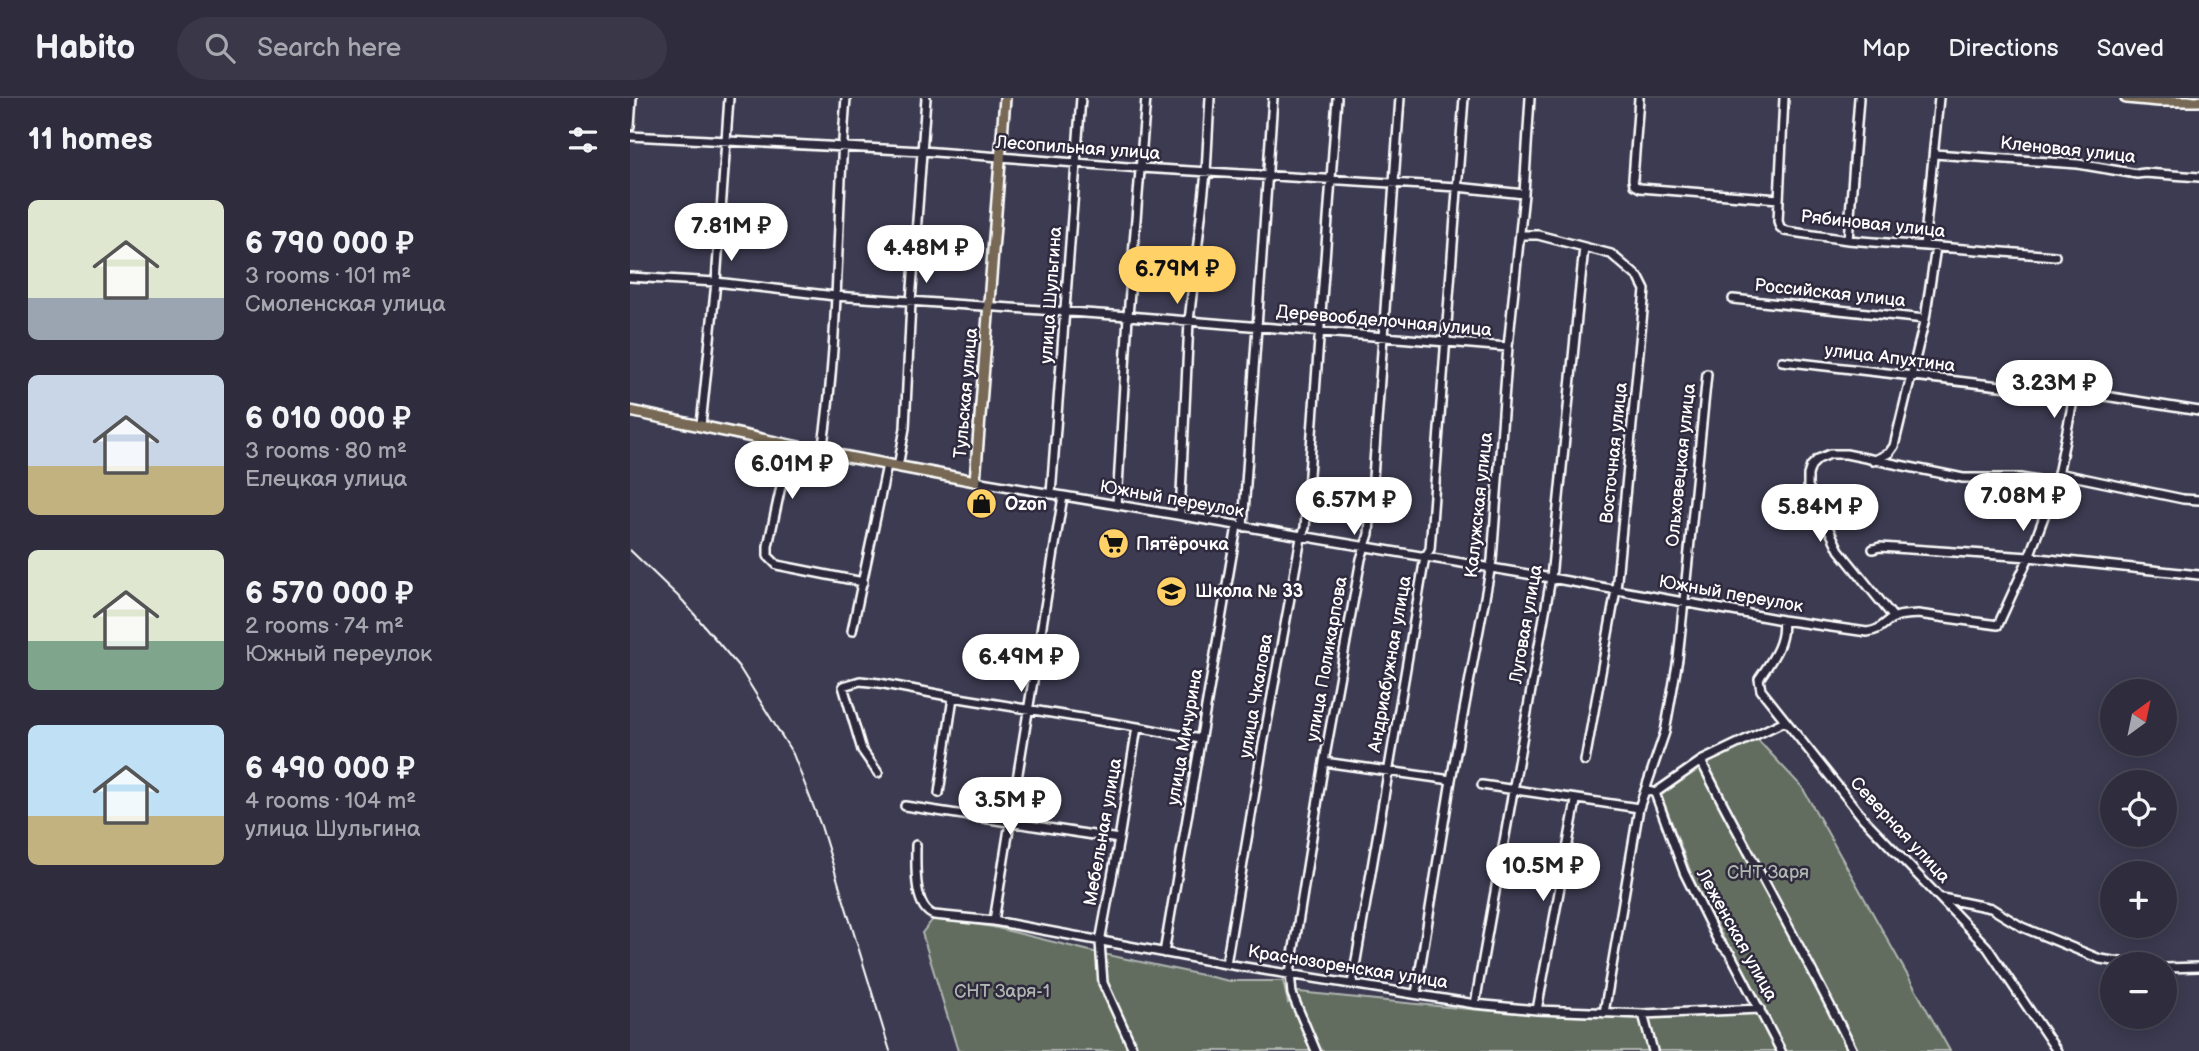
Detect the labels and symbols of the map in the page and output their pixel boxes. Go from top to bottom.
street label: Лесопильная улица [994,132,1161,164]
street label: Кленовая улица [1999,132,2137,168]
pin: 7.81M ₽ [666,204,796,263]
street label: Рябиновая улица [1800,206,1947,242]
street label: улица Шульгина [1036,225,1066,364]
pin: 4.48M ₽ [861,226,991,285]
pin: 6.79M ₽ [1112,246,1242,306]
street label: Российская улица [1753,275,1907,311]
street label: Деревообделочная улица [1275,301,1493,341]
street label: Тульская улица [950,326,982,459]
street label: улица Апухтина [1823,340,1957,376]
pin: 3.23M ₽ [1989,360,2119,420]
street label: Восточная улица [1596,381,1632,525]
street label: Ольховецкая улица [1662,382,1700,548]
street label: Калужская улица [1461,431,1497,579]
pin: 6.01M ₽ [727,442,857,501]
pin: 7.08M ₽ [1958,474,2088,533]
street label: Южный переулок [1098,476,1246,522]
pin: 6.57M ₽ [1289,478,1419,537]
pin: 5.84M ₽ [1755,484,1885,544]
shop icon: Ozon [965,487,999,521]
place label: Ozon [1005,494,1047,515]
supermarket icon: Пятёрочка [1096,527,1130,561]
place label: Пятёрочка [1136,534,1229,555]
street label: Луговая улица [1505,563,1547,686]
street label: Южный переулок [1657,571,1805,617]
school or university icon: Школа № 33 [1155,574,1189,608]
street label: улица Поликарпова [1302,574,1352,743]
street label: Андриабужная улица [1364,574,1416,755]
place label: Школа № 33 [1195,581,1303,602]
street label: улица Чкалова [1235,632,1277,760]
pin: 6.49M ₽ [956,634,1086,694]
street label: улица Мичурина [1163,667,1207,807]
north arrow [2100,679,2177,756]
street label: Мебельная улица [1080,756,1126,907]
street label: Северная улица [1846,773,1955,888]
pin: 3.5M ₽ [953,778,1067,837]
pin: 10.5M ₽ [1478,844,1608,903]
park label: СНТ Заря [1727,862,1809,883]
street label: Леженская улица [1692,864,1782,1005]
street label: Краснозоренская улица [1246,941,1450,993]
park label: СНТ Заря-1 [954,981,1050,1002]

